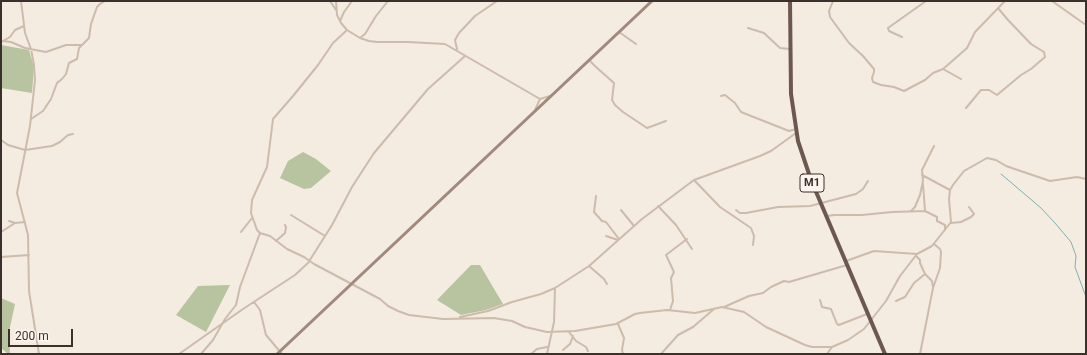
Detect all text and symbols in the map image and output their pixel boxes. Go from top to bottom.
road number: M1 [800,174,824,192]
scale bar [10,321,75,347]
text: 200 m [15,329,49,343]

